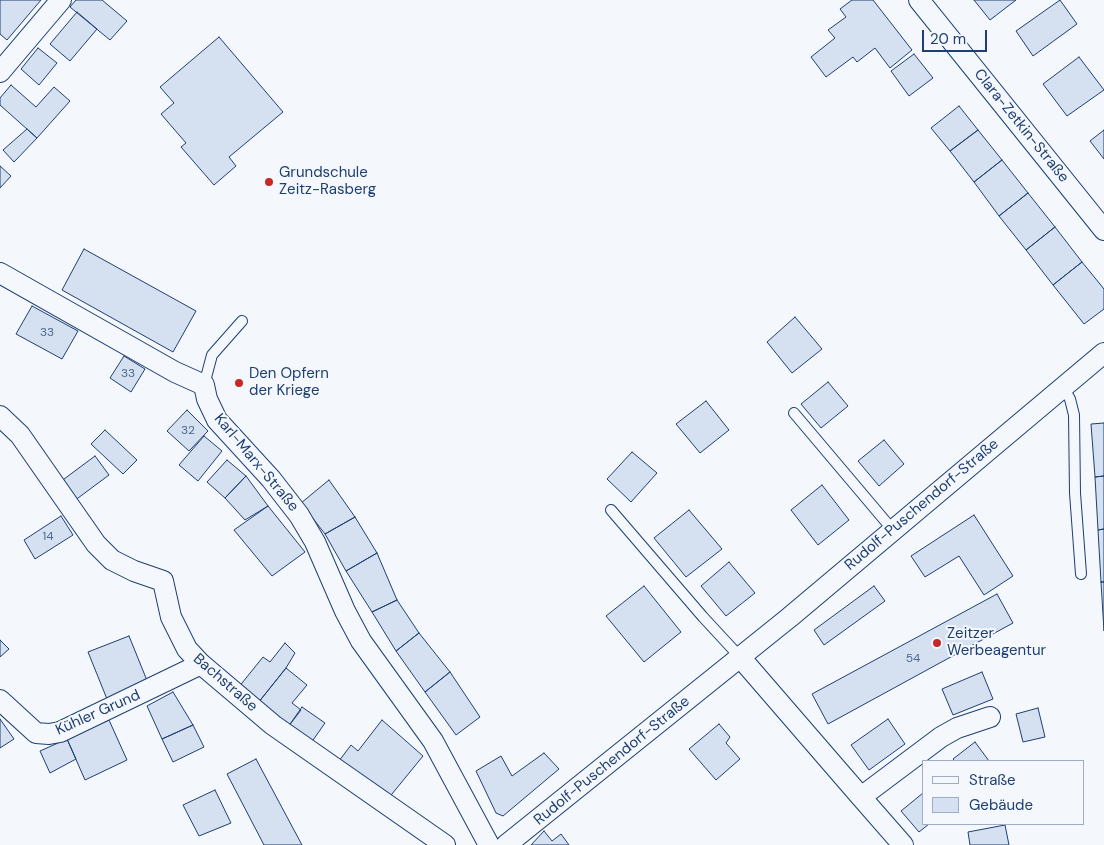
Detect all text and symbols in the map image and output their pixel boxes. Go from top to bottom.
scale bar [924,20,989,52]
text: 20 m [930,29,966,49]
street label: Clara-Zetkin-Straße [970,66,1072,186]
place label: Grundschule Zeitz-Rasberg [279,164,376,199]
marker: Grundschule Zeitz-Rasberg [263,176,275,188]
house number: 33 [40,326,54,340]
place label: Den Opfern der Kriege [249,365,329,400]
house number: 33 [121,367,135,381]
marker: Den Opfern der Kriege [233,377,245,389]
street label: Karl-Marx-Straße [210,410,302,516]
house number: 32 [181,424,195,438]
street label: Rudolf-Puschendorf-Straße [841,435,1003,575]
house number: 14 [42,530,54,544]
place label: Zeitzer Werbeagentur [947,625,1046,660]
marker: Zeitzer Werbeagentur [931,637,943,649]
street label: Bachstraße [189,650,261,716]
house number: 54 [906,652,920,666]
street label: Kühler Grund [53,686,143,740]
street label: Rudolf-Puschendorf-Straße [531,693,693,829]
legend [922,760,1084,825]
text: Straße [969,770,1016,790]
text: Gebäude [969,795,1033,815]

